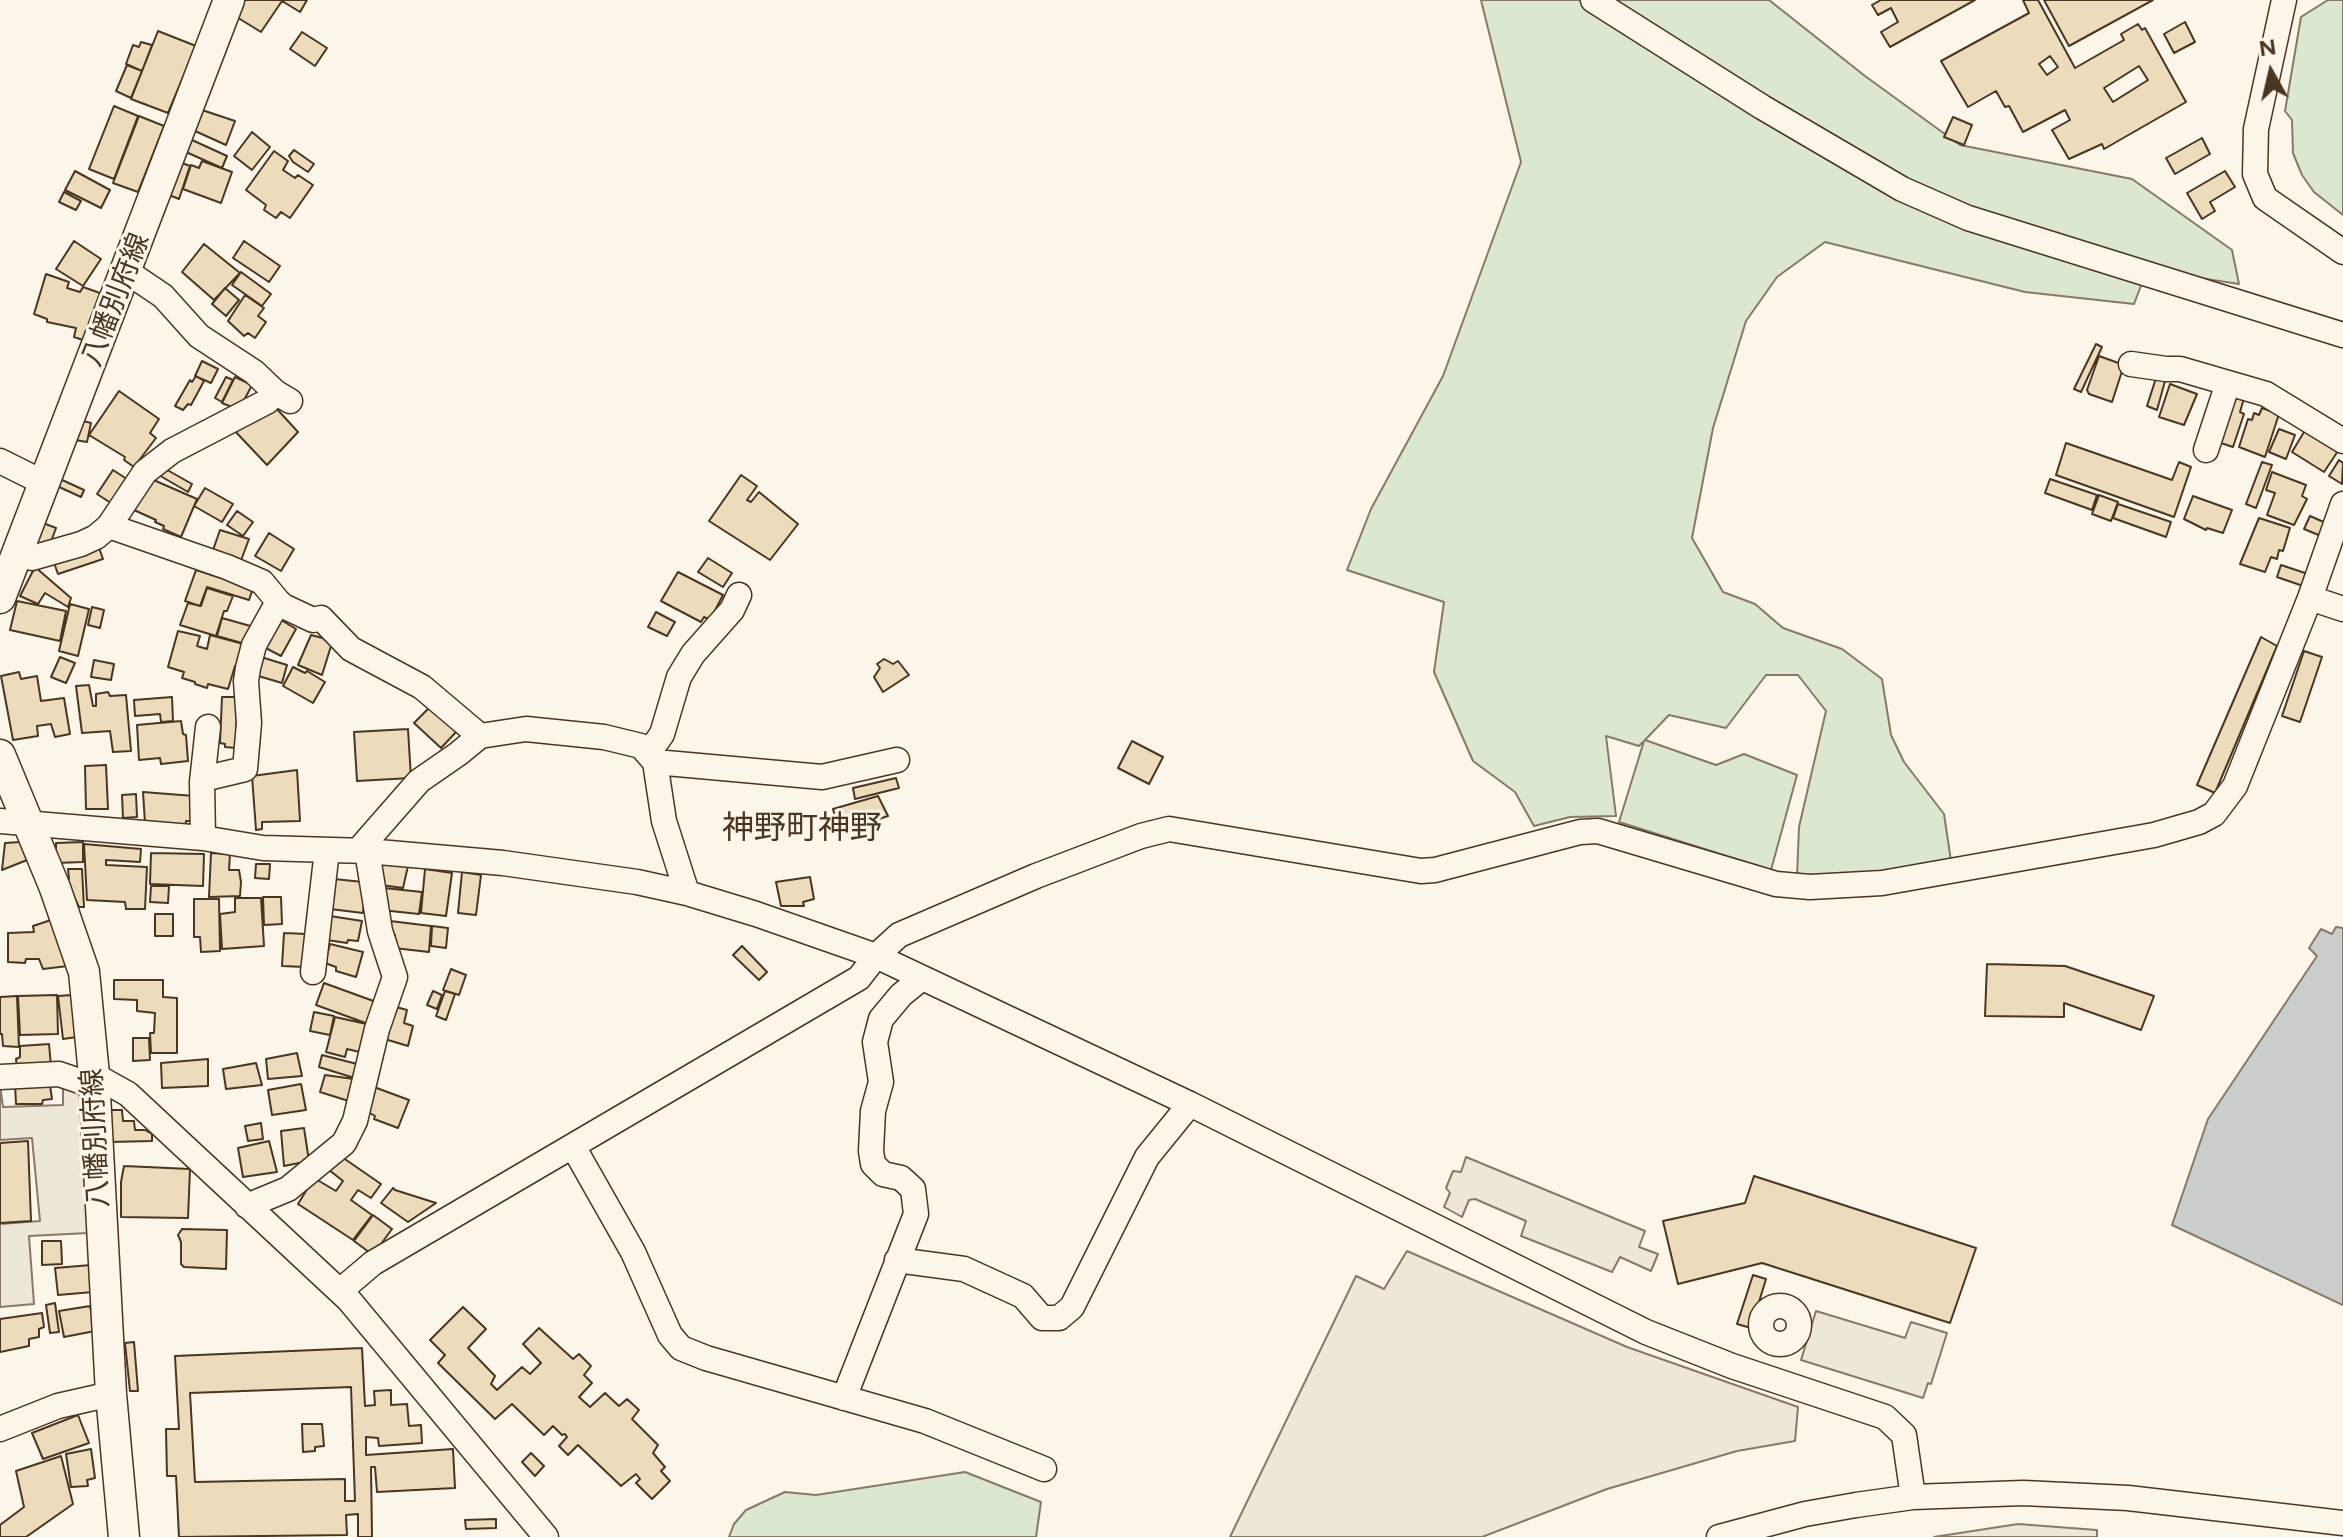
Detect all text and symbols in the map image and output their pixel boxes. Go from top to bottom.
north arrow [2231,32,2311,112]
text: N [2257,33,2278,62]
street label: 八幡別府線 [75,229,157,371]
district label: 神野町神野 [722,810,882,848]
street label: 八幡別府線 [76,1067,116,1209]

